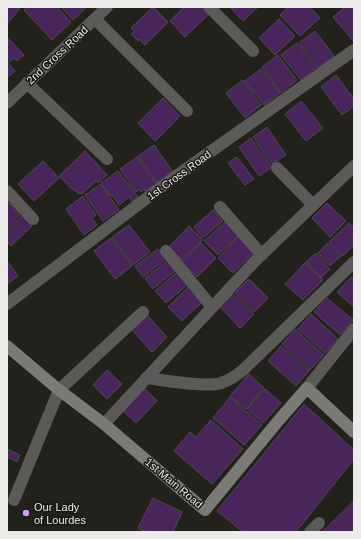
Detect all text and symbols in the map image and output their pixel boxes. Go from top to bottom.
street label: 2nd Cross Road [24,24,90,86]
street label: 1st Cross Road [145,148,213,202]
street label: 1st Main Road [143,456,205,510]
place label: Our Lady of Lourdes [34,501,86,526]
marker: Our Lady of Lourdes [21,508,31,518]

